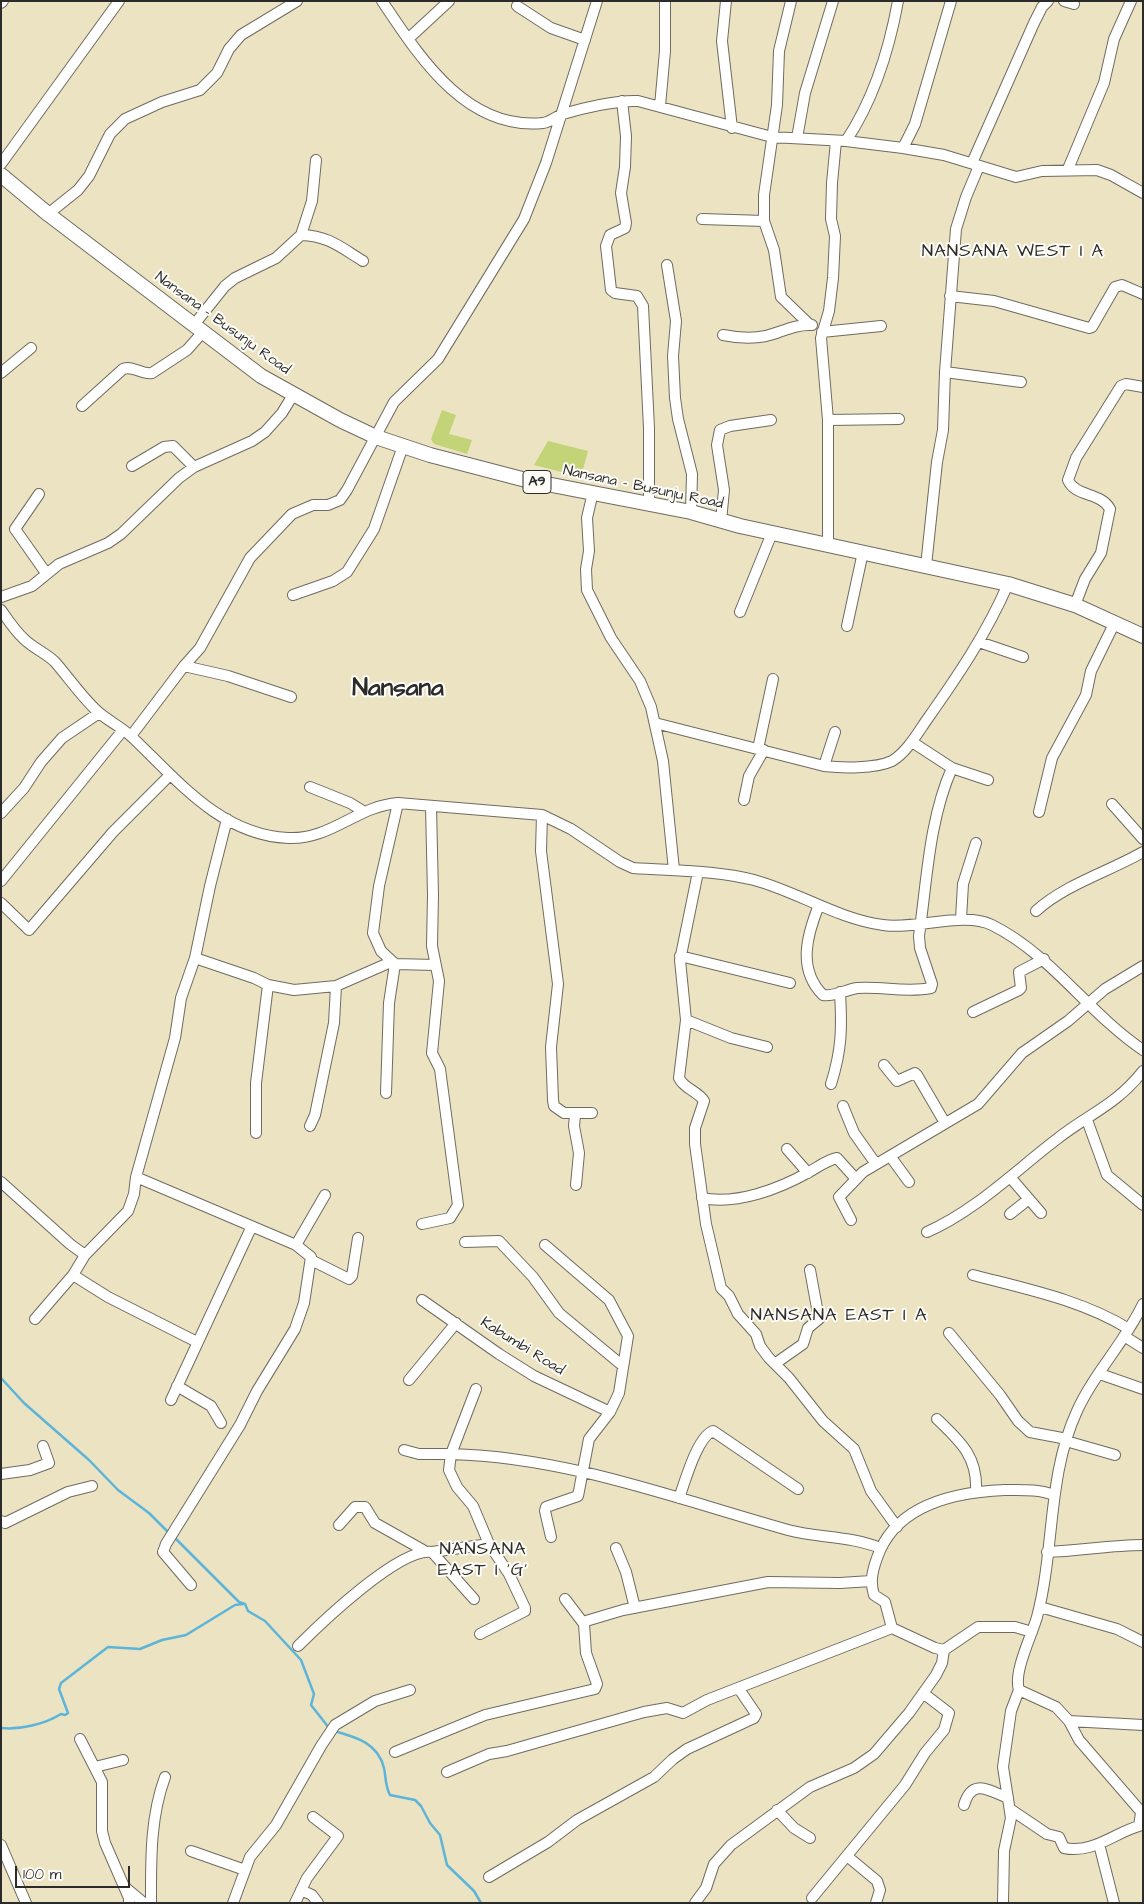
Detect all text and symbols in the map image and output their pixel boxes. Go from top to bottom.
district label: NANSANA WEST I A [920,241,1106,263]
street label: Nansana - Busunju Road [151,269,293,379]
street label: Nansana - Busunju Road [561,462,725,514]
road number: A9 [523,471,551,494]
district label: Nansana [352,675,444,705]
district label: NANSANA EAST I A [749,1305,929,1327]
street label: Kabumbi Road [477,1314,567,1380]
district label: NANSANA EAST I 'G' [437,1539,529,1582]
scale bar [18,1856,132,1888]
text: 100 m [23,1864,62,1885]

